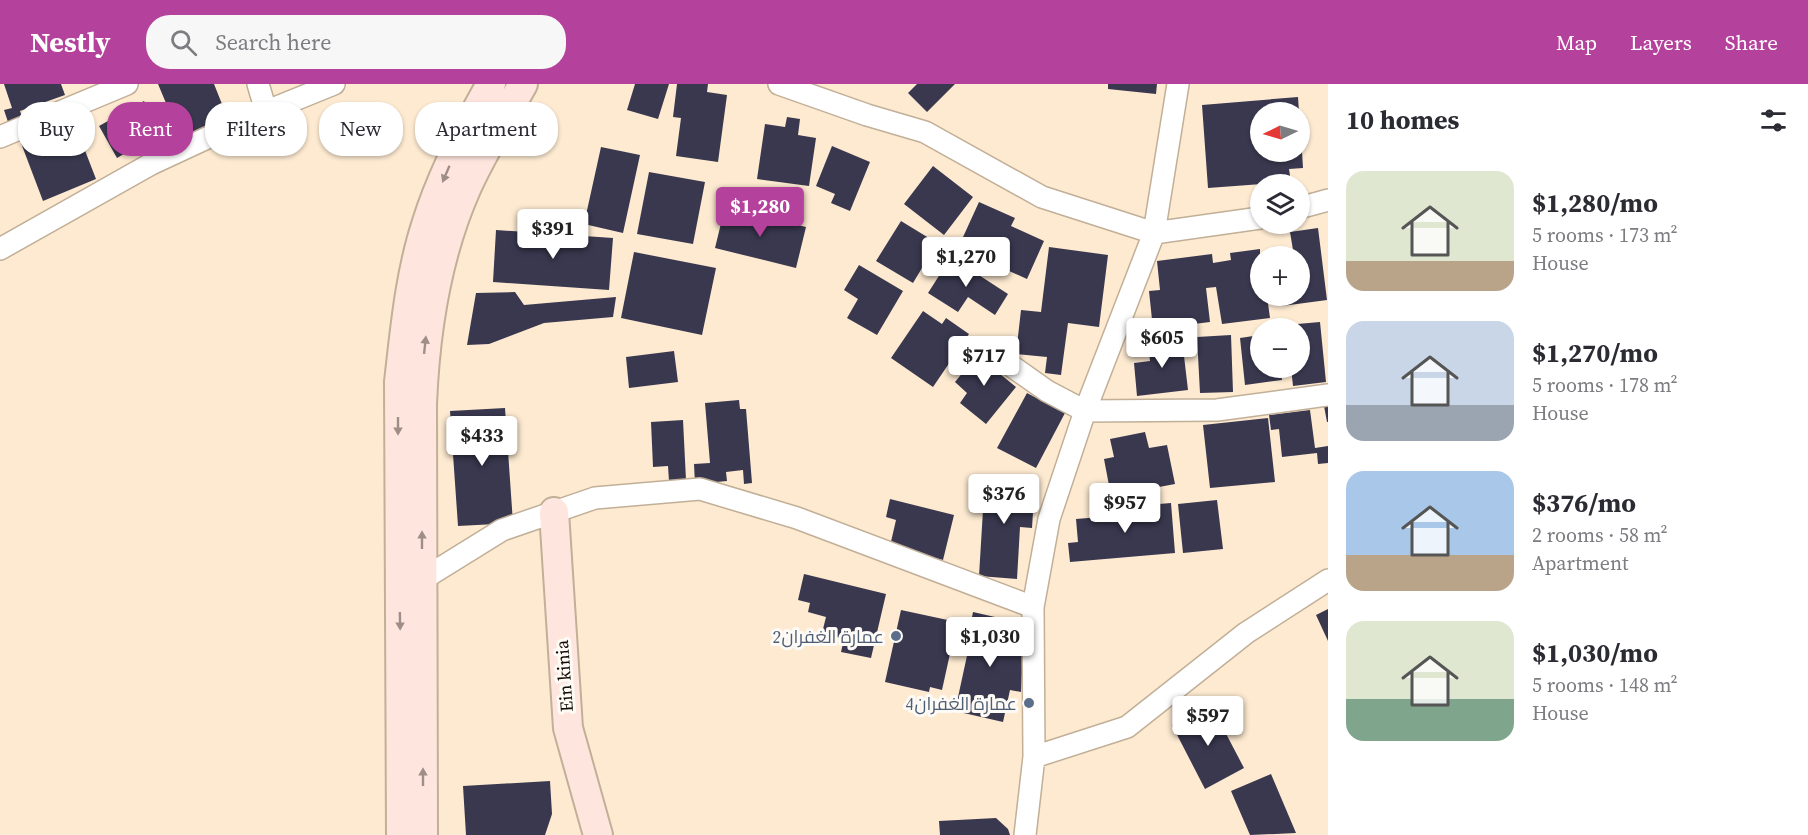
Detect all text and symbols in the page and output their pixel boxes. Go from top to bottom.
search box [146,15,566,69]
text: Nestly [30,23,110,61]
icon: search [167,26,200,59]
text: Search here [215,27,331,57]
text: Map [1556,28,1597,57]
text: Layers [1630,28,1692,57]
text: Share [1725,28,1778,57]
chip: Buy [18,102,95,156]
chip: Rent [107,102,193,156]
chip: Filters [205,102,307,156]
chip: New [319,102,403,156]
chip: Apartment [415,102,558,156]
north arrow [1250,102,1310,162]
map controls [1250,102,1310,378]
text: 10 homes [1346,102,1459,138]
icon: filters [1757,104,1790,137]
one-way arrow [441,165,450,183]
button: layers [1250,174,1310,234]
text: $1,280/mo [1532,185,1658,221]
pin: $1,280 [711,187,809,238]
text: $1,280 [730,192,790,220]
icon: home [1394,195,1466,267]
pin: $391 [517,209,589,260]
text: $391 [531,214,575,242]
text: 5 rooms · 173 m² [1532,221,1678,249]
pin: $1,270 [917,237,1015,288]
text: $1,270 [936,242,996,270]
button: + [1250,246,1310,306]
text: House [1532,249,1589,277]
pin: $605 [1126,318,1198,369]
button: − [1250,318,1310,378]
text: $605 [1140,323,1184,351]
one-way arrow [420,335,430,354]
text: $1,270/mo [1532,335,1658,371]
pin: $717 [948,336,1020,387]
text: $717 [962,341,1006,369]
icon: home [1394,345,1466,417]
text: 5 rooms · 178 m² [1532,371,1678,399]
text: House [1532,399,1589,427]
one-way arrow [394,416,403,435]
pin: $433 [446,416,518,467]
text: $433 [460,421,504,449]
pin: $376 [968,474,1040,525]
text: $376 [982,479,1026,507]
pin: $957 [1089,483,1161,534]
text: $376/mo [1532,485,1636,521]
text: $957 [1103,488,1147,516]
icon: home [1394,495,1466,567]
text: 2 rooms · 58 m² [1532,521,1668,549]
one-way arrow [417,530,427,549]
text: Apartment [1532,549,1629,577]
one-way arrow [395,611,404,630]
pin: $1,030 [941,617,1039,668]
text: $1,030 [960,622,1020,650]
place label: عمارة الغفران2 [772,624,884,649]
marker: عمارة الغفران2 [889,629,903,643]
text: $1,030/mo [1532,635,1658,671]
street label: Ein kinia [549,638,579,713]
icon: home [1394,645,1466,717]
text: 5 rooms · 148 m² [1532,671,1678,699]
place label: عمارة الغفران4 [905,691,1017,716]
marker: عمارة الغفران4 [1022,696,1036,710]
pin: $597 [1172,696,1244,747]
text: House [1532,699,1589,727]
text: $597 [1186,701,1230,729]
one-way arrow [418,767,428,786]

